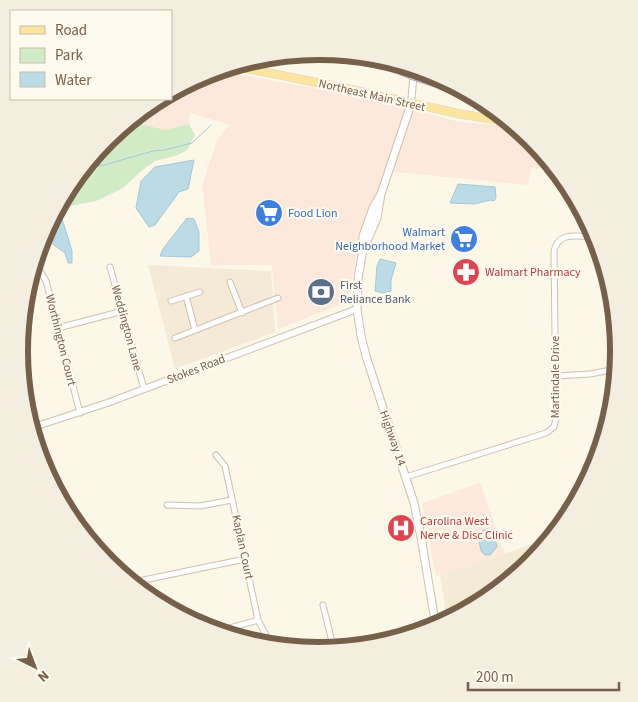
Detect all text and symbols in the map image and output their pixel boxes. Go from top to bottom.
legend [10,10,172,100]
text: Road [55,20,87,41]
text: Park [55,45,84,66]
text: Water [55,70,92,91]
street label: Northeast Main Street [317,75,427,116]
supermarket icon: Food Lion [254,198,284,228]
place label: Food Lion [288,205,338,222]
place label: Walmart Neighborhood Market [335,224,445,255]
supermarket icon: Walmart Neighborhood Market [449,224,479,254]
pharmacy icon: Walmart Pharmacy [451,257,481,287]
place label: Walmart Pharmacy [485,264,581,281]
bank icon: First Reliance Bank [306,277,336,307]
place label: First Reliance Bank [340,277,411,308]
street label: Weddington Lane [107,283,146,373]
street label: Worthington Court [41,293,80,388]
street label: Martindale Drive [547,336,564,418]
street label: Stokes Road [164,351,228,388]
street label: Highway 14 [375,408,410,468]
street label: Kaplan Court [227,513,258,581]
hospital icon: Carolina West Nerve & Disc Clinic [386,513,416,543]
place label: Carolina West Nerve & Disc Clinic [420,513,513,544]
north arrow [10,642,60,692]
scale bar [468,660,619,692]
text: N [33,665,53,686]
text: 200 m [476,667,514,688]

